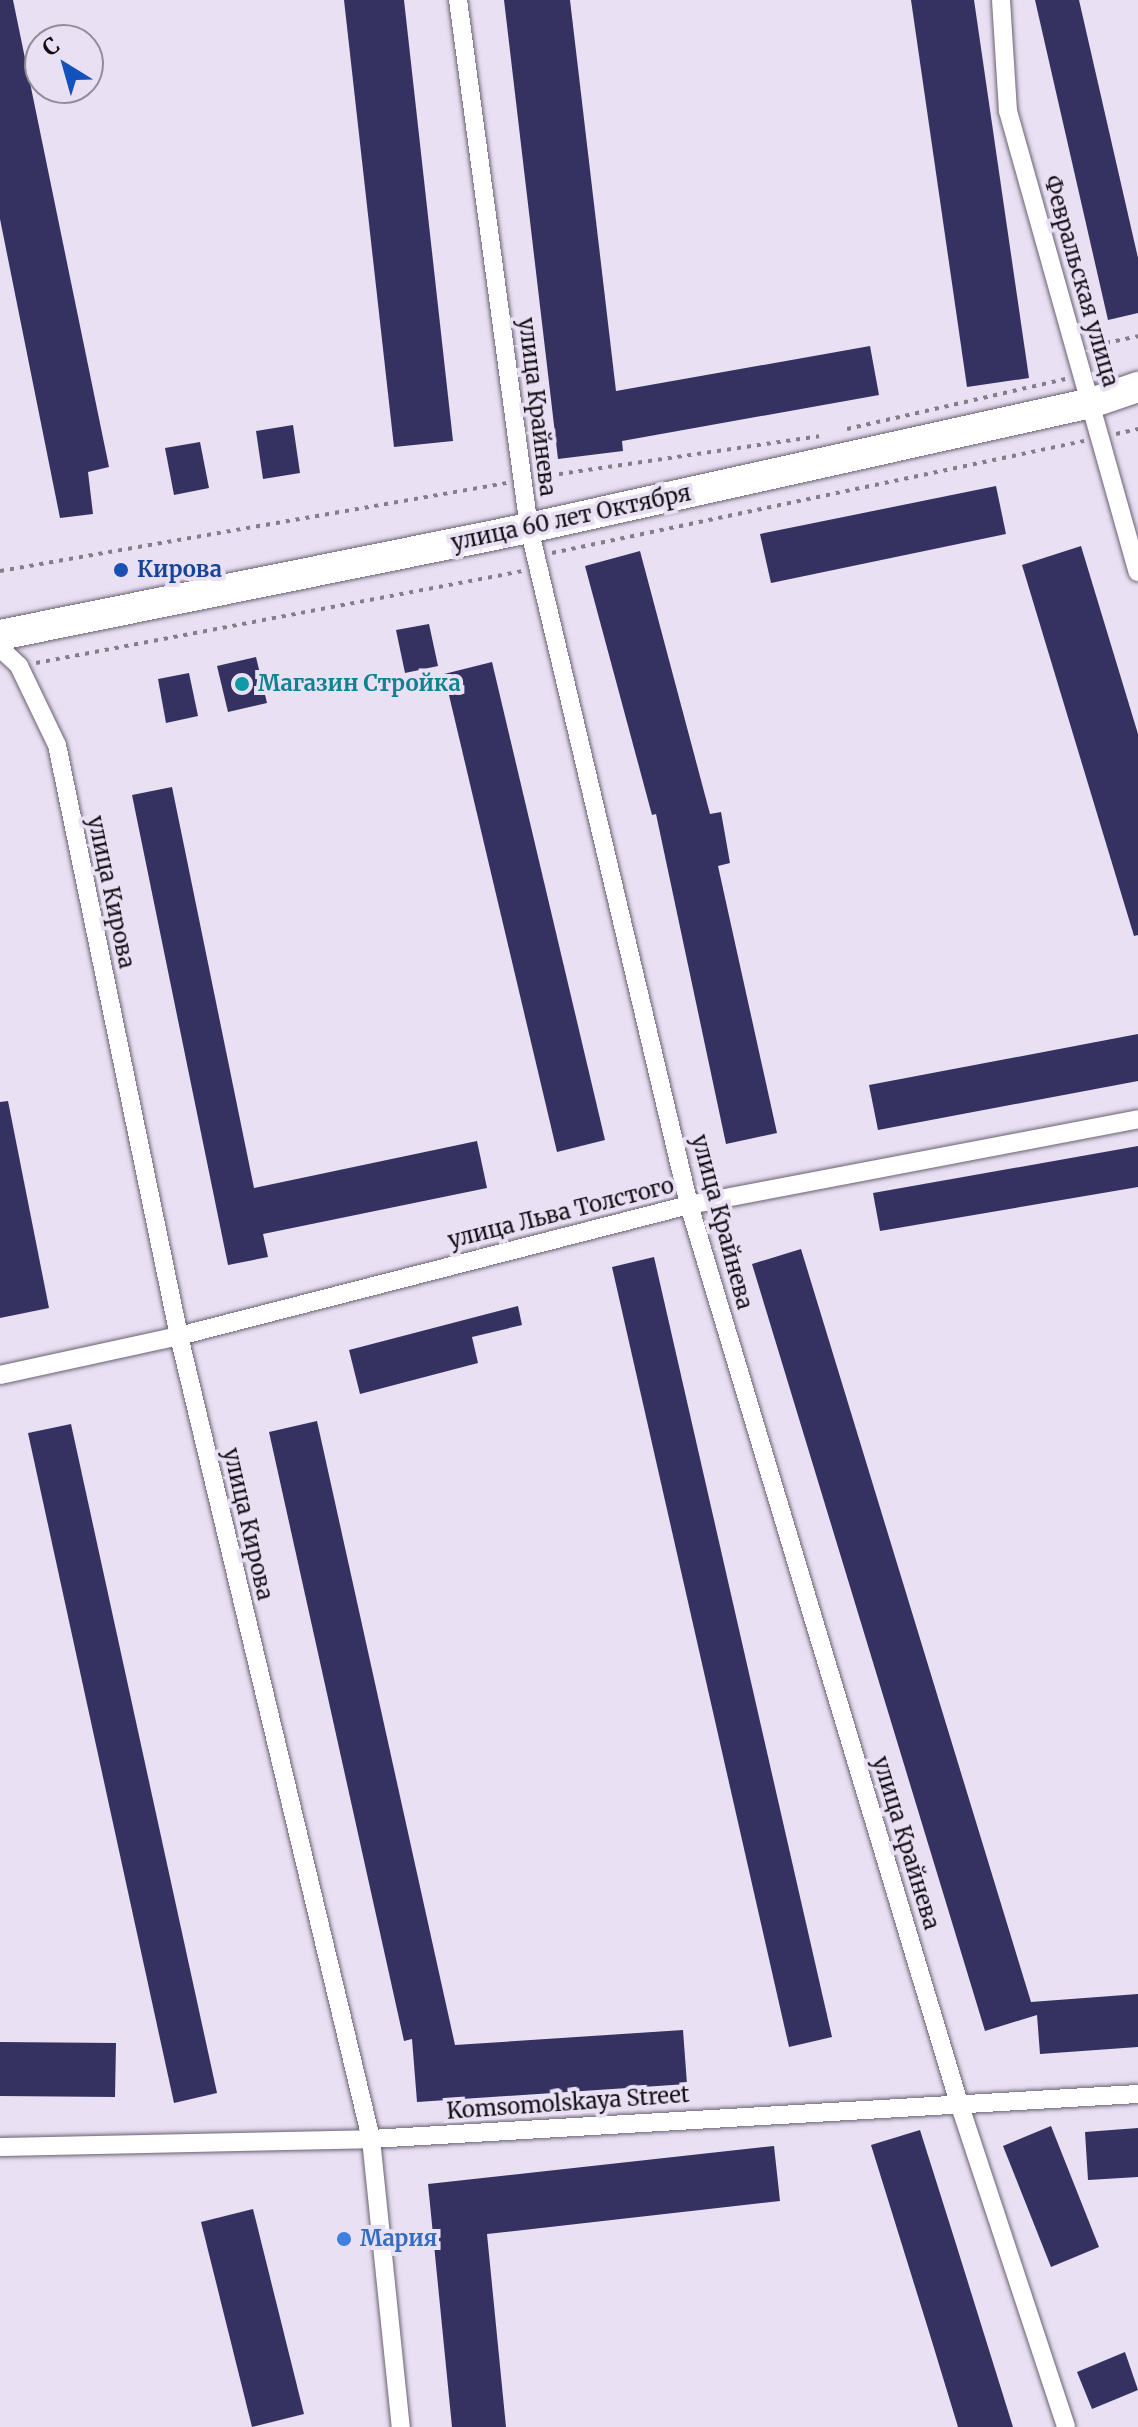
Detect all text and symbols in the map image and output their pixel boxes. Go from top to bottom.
north arrow [24,24,104,104]
text: С [37,31,65,62]
street label: Февральская улица [1038,172,1124,390]
street label: улица Крайнева [513,316,561,498]
street label: улица 60 лет Октября [449,480,693,556]
place label: Кирова [137,557,222,583]
marker: Кирова [112,561,130,579]
place label: Магазин Стройка [258,671,461,697]
marker: Магазин Стройка [233,675,251,693]
street label: улица Кирова [82,813,140,971]
street label: улица Крайнева [686,1132,758,1312]
street label: улица Льва Толстого [445,1172,677,1254]
street label: улица Кирова [218,1445,278,1603]
street label: улица Крайнева [867,1753,945,1933]
street label: Komsomolskaya Street [446,2081,690,2125]
place label: Мария [360,2226,437,2252]
marker: Мария [335,2230,353,2248]

